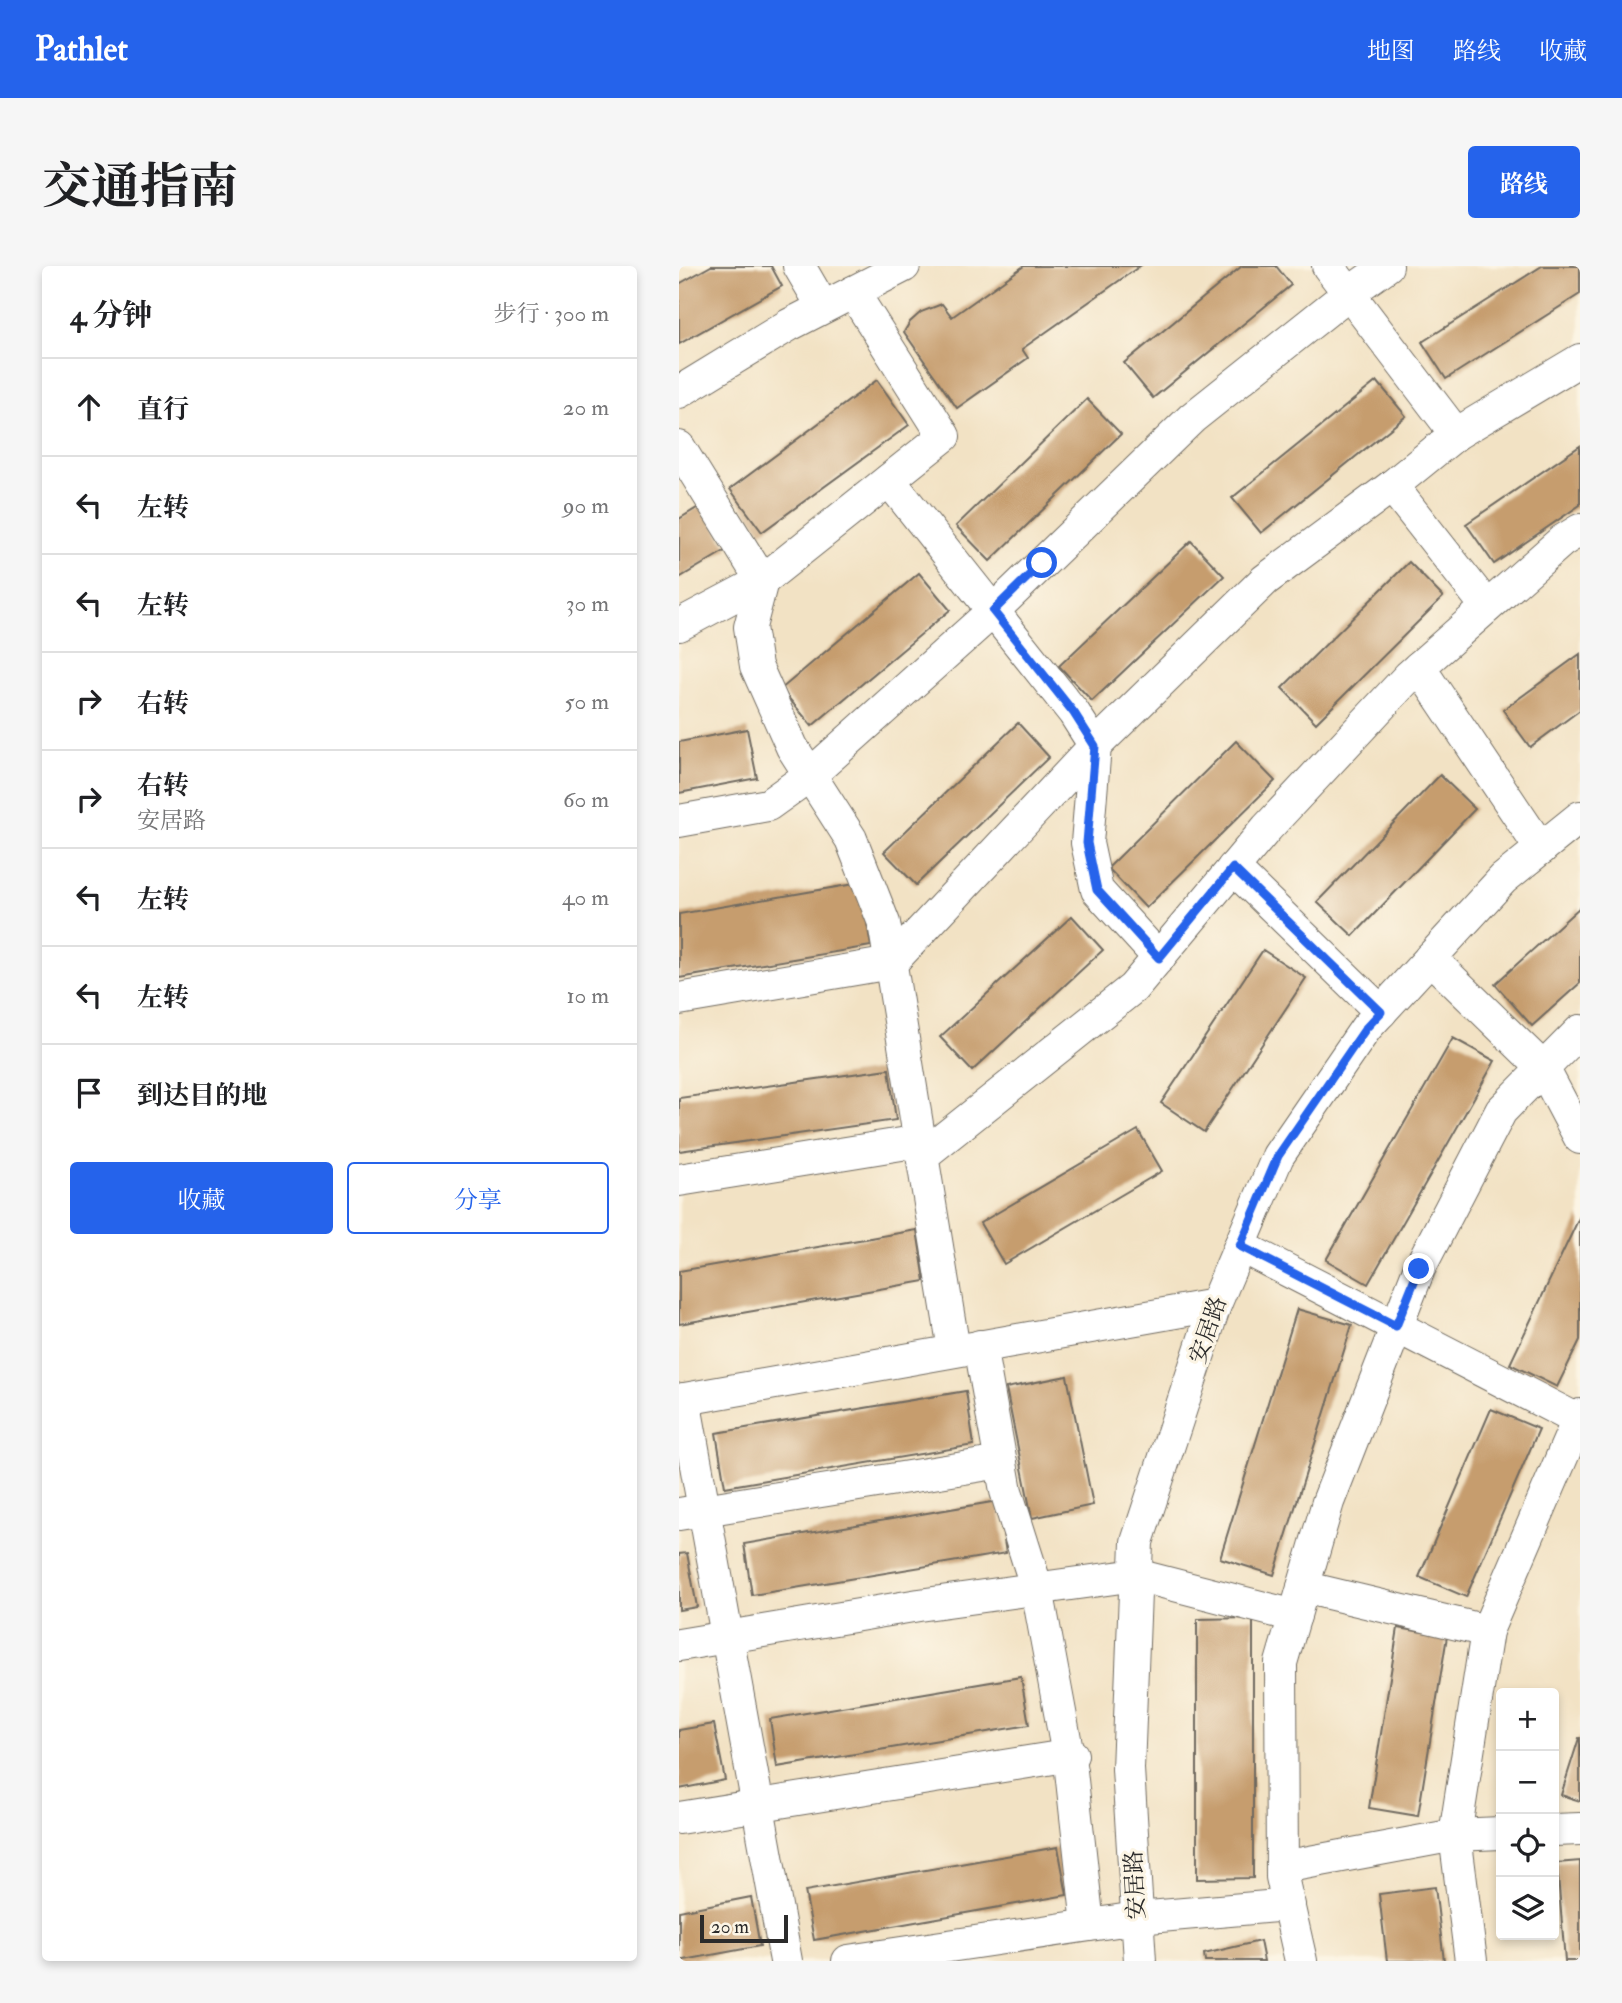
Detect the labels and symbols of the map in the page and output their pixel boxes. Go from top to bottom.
route start [1026,547,1057,578]
route end [1403,1253,1434,1284]
street label: 安居路 [1183,1293,1233,1367]
street label: 安居路 [1119,1850,1151,1920]
scale bar [700,1912,787,1944]

